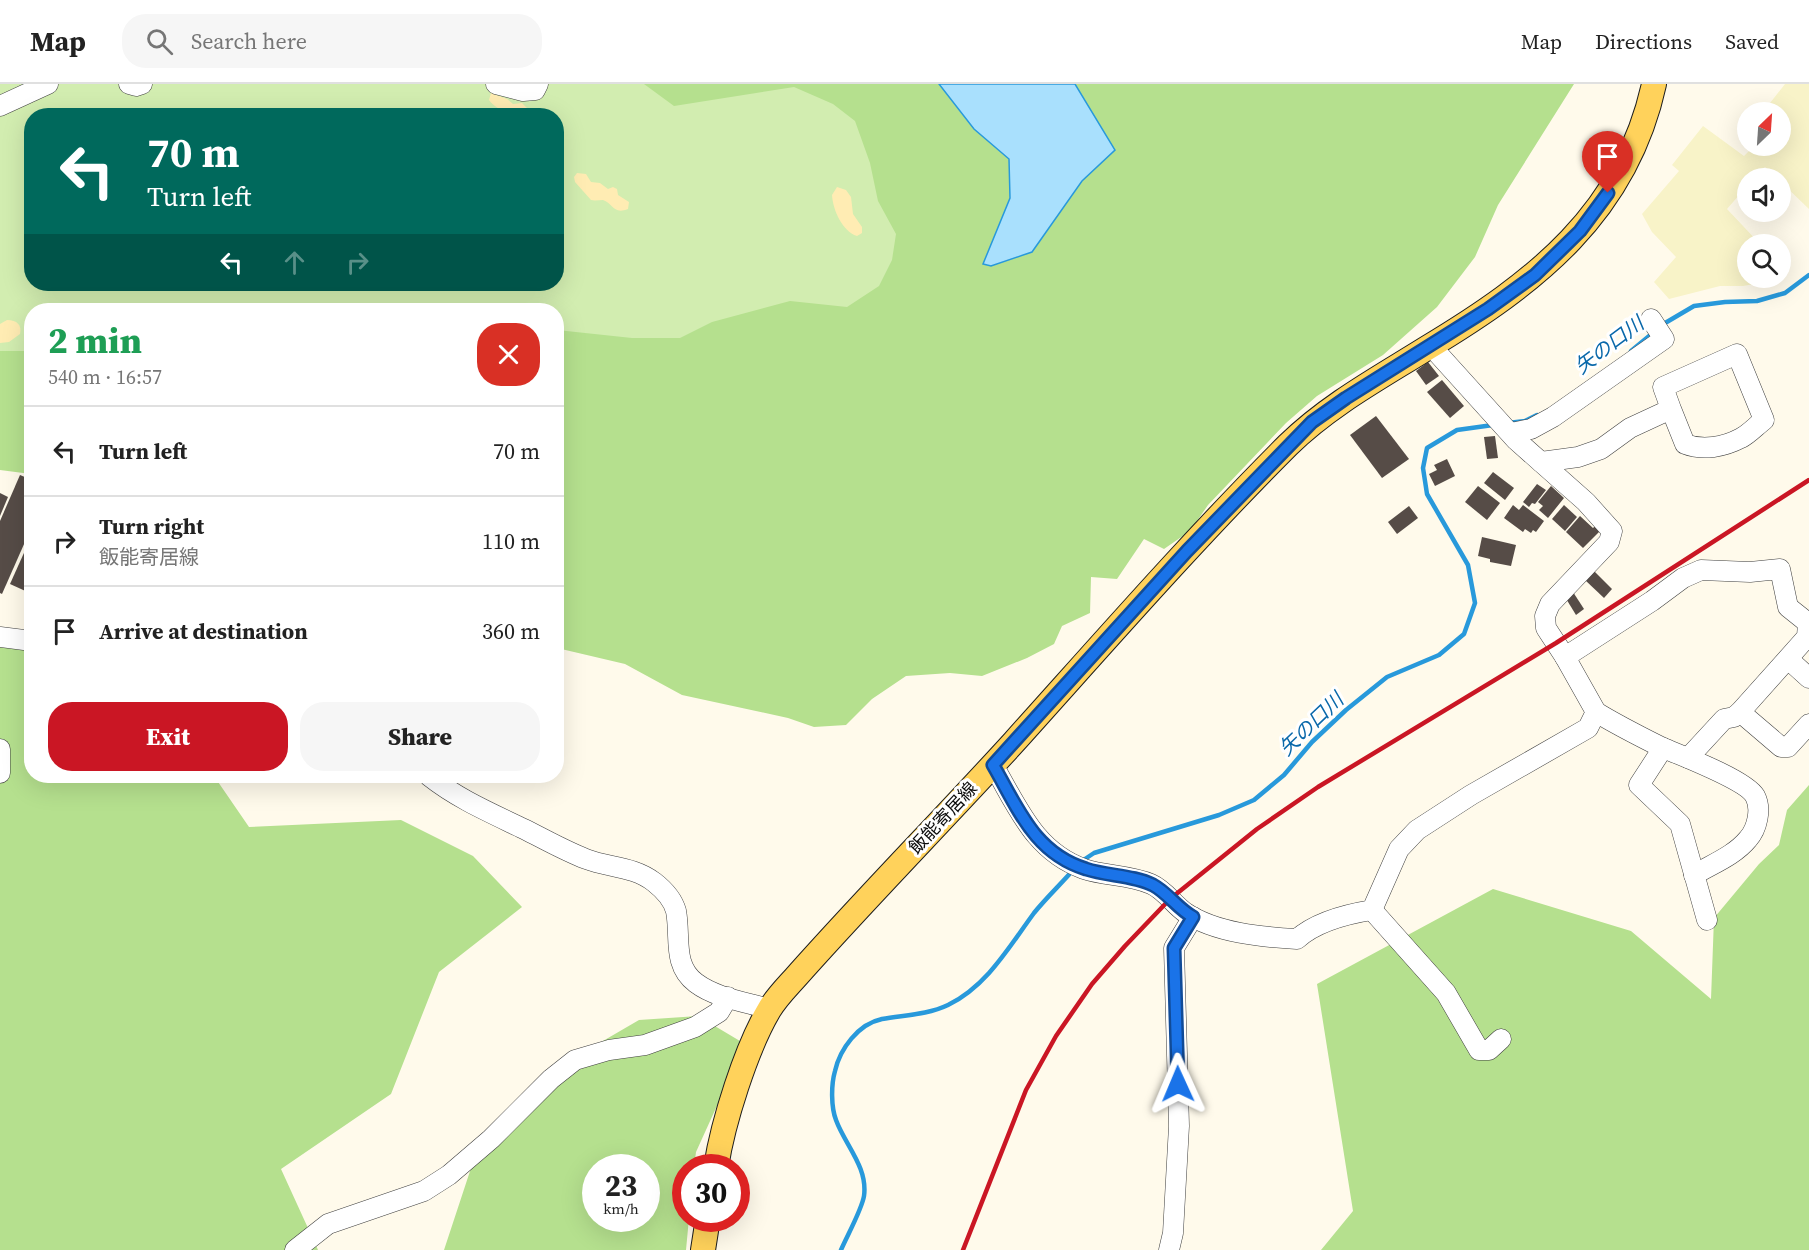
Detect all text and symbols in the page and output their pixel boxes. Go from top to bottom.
search box [122,14,542,68]
text: Map [30,22,86,60]
icon: search [143,25,176,58]
text: Search here [191,26,307,56]
text: Map [1521,27,1562,56]
text: Directions [1595,27,1692,56]
text: Saved [1725,27,1779,56]
north arrow [1737,102,1791,156]
map controls [1737,102,1791,288]
text: 70 m [147,123,240,181]
pin [1582,131,1633,193]
icon: left [48,132,126,210]
icon: arrive [1591,140,1624,173]
button: sound [1737,168,1791,222]
text: Turn left [147,178,251,215]
button: search [1737,234,1791,288]
icon: left [215,246,248,279]
icon: ahead [278,246,311,279]
icon: right [341,246,374,279]
water label: 矢の口川 [1569,309,1651,380]
text: 2 min [48,316,142,365]
button: close [477,323,540,386]
text: 540 m · 16:57 [48,363,162,391]
icon: left [48,435,81,468]
text: Turn left [99,436,187,466]
text: 70 m [493,436,540,466]
text: Turn right [99,511,204,541]
icon: right [48,525,81,558]
text: 110 m [482,526,540,556]
text: 飯能寄居線 [99,543,199,571]
icon: arrive [48,615,81,648]
text: Arrive at destination [99,616,308,646]
text: 360 m [482,616,540,646]
water label: 矢の口川 [1273,685,1351,762]
button: Exit [48,702,288,771]
button: Share [300,702,540,771]
street label: 飯能寄居線 [903,776,982,859]
position arrow [1146,1052,1210,1116]
speed limit sign: 30 [672,1154,750,1232]
text: 23 [605,1165,637,1206]
text: km/h [603,1198,639,1219]

